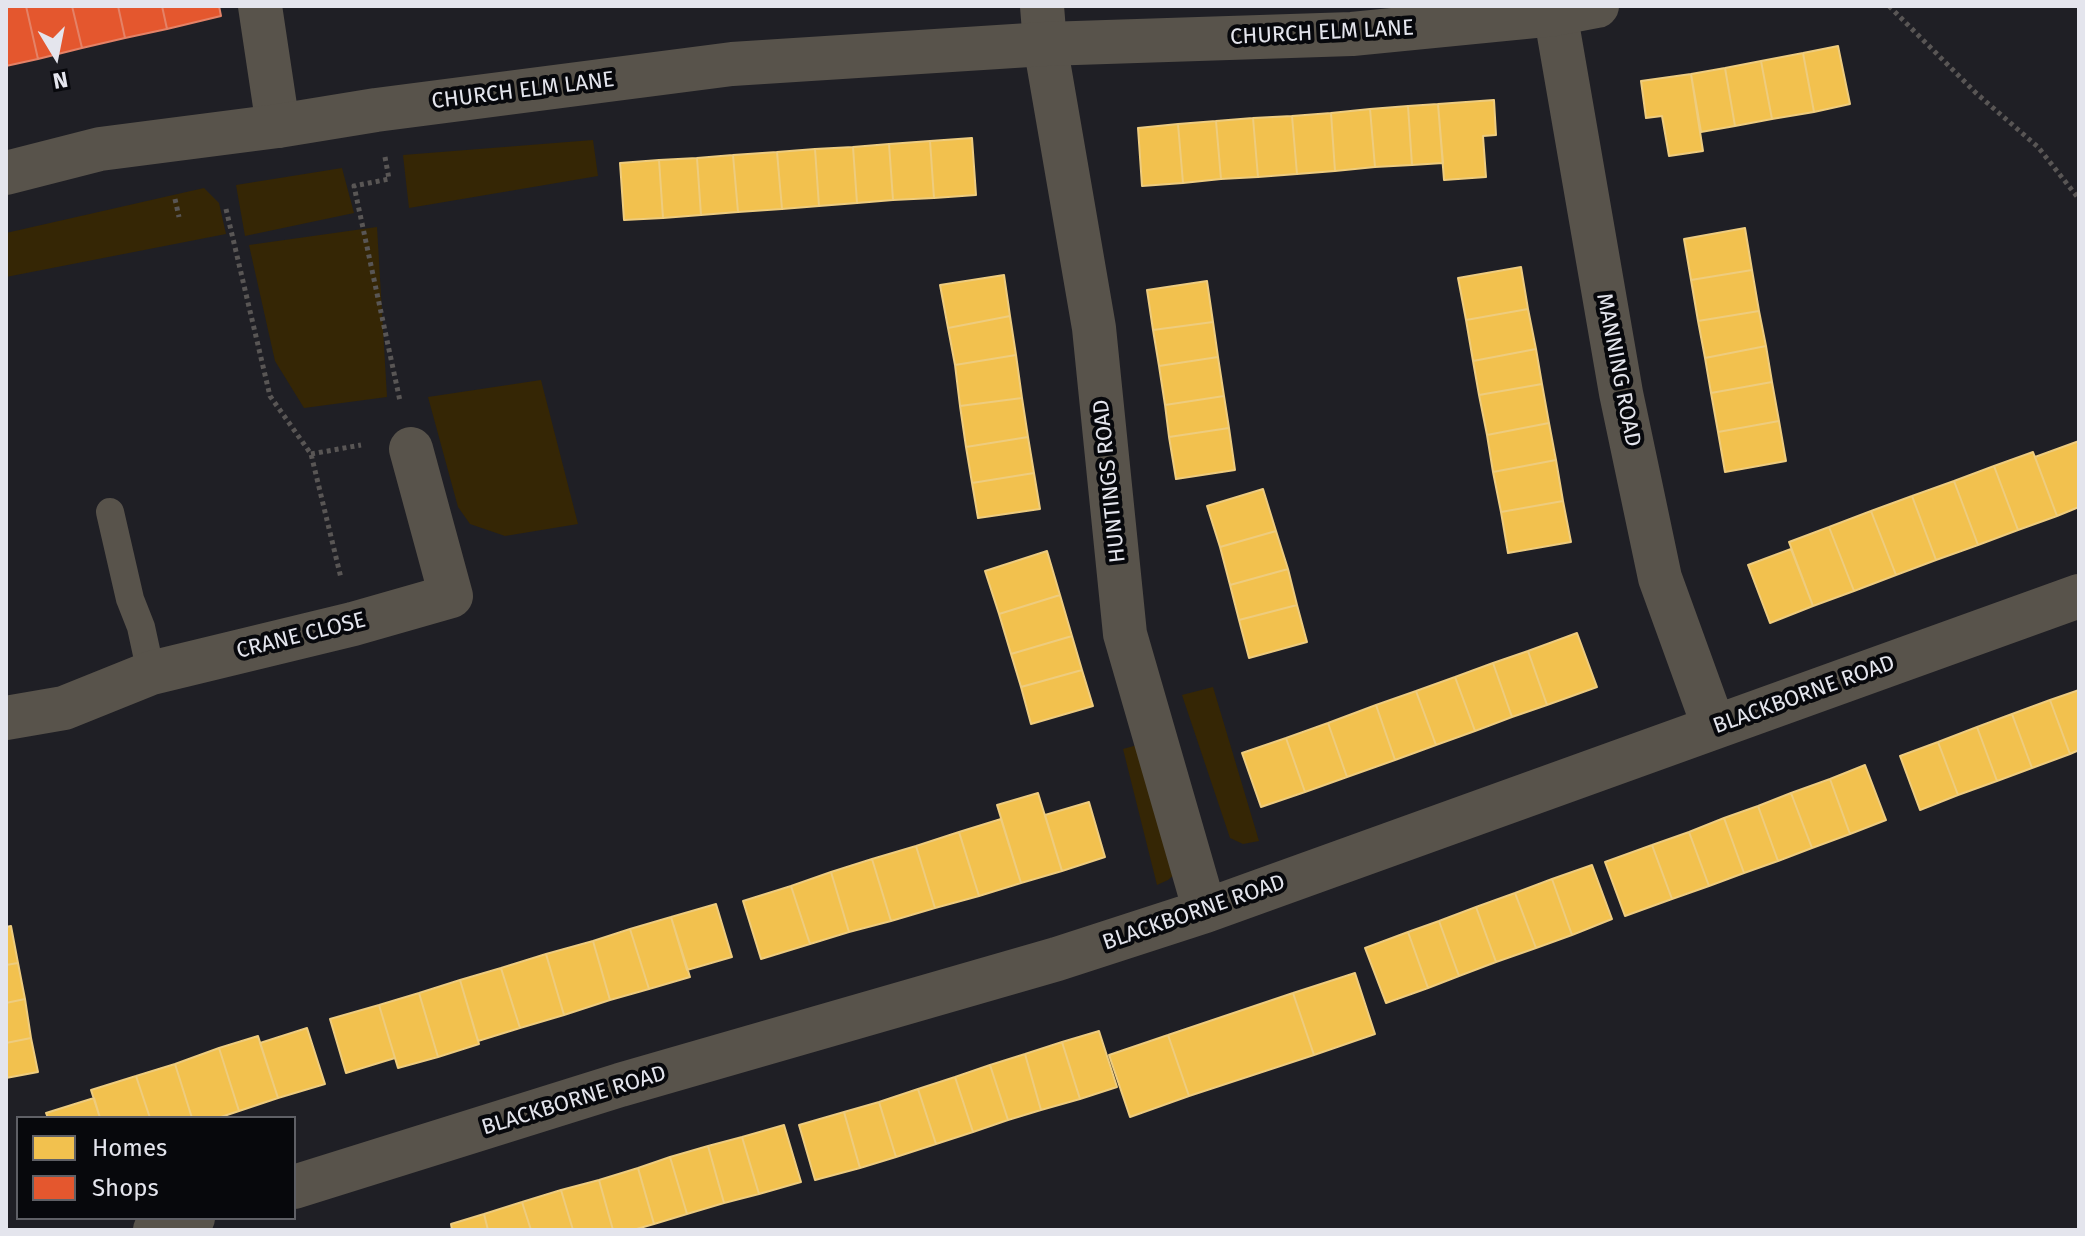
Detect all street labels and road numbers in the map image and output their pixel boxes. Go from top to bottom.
street label: CHURCH ELM LANE [1229,15,1415,51]
street label: CHURCH ELM LANE [430,67,616,115]
street label: MANNING ROAD [1590,291,1646,449]
street label: HUNTINGS ROAD [1088,398,1132,564]
street label: CRANE CLOSE [234,607,368,665]
street label: BLACKBORNE ROAD [1710,650,1898,740]
street label: BLACKBORNE ROAD [1099,869,1289,957]
street label: BLACKBORNE ROAD [479,1060,669,1142]

